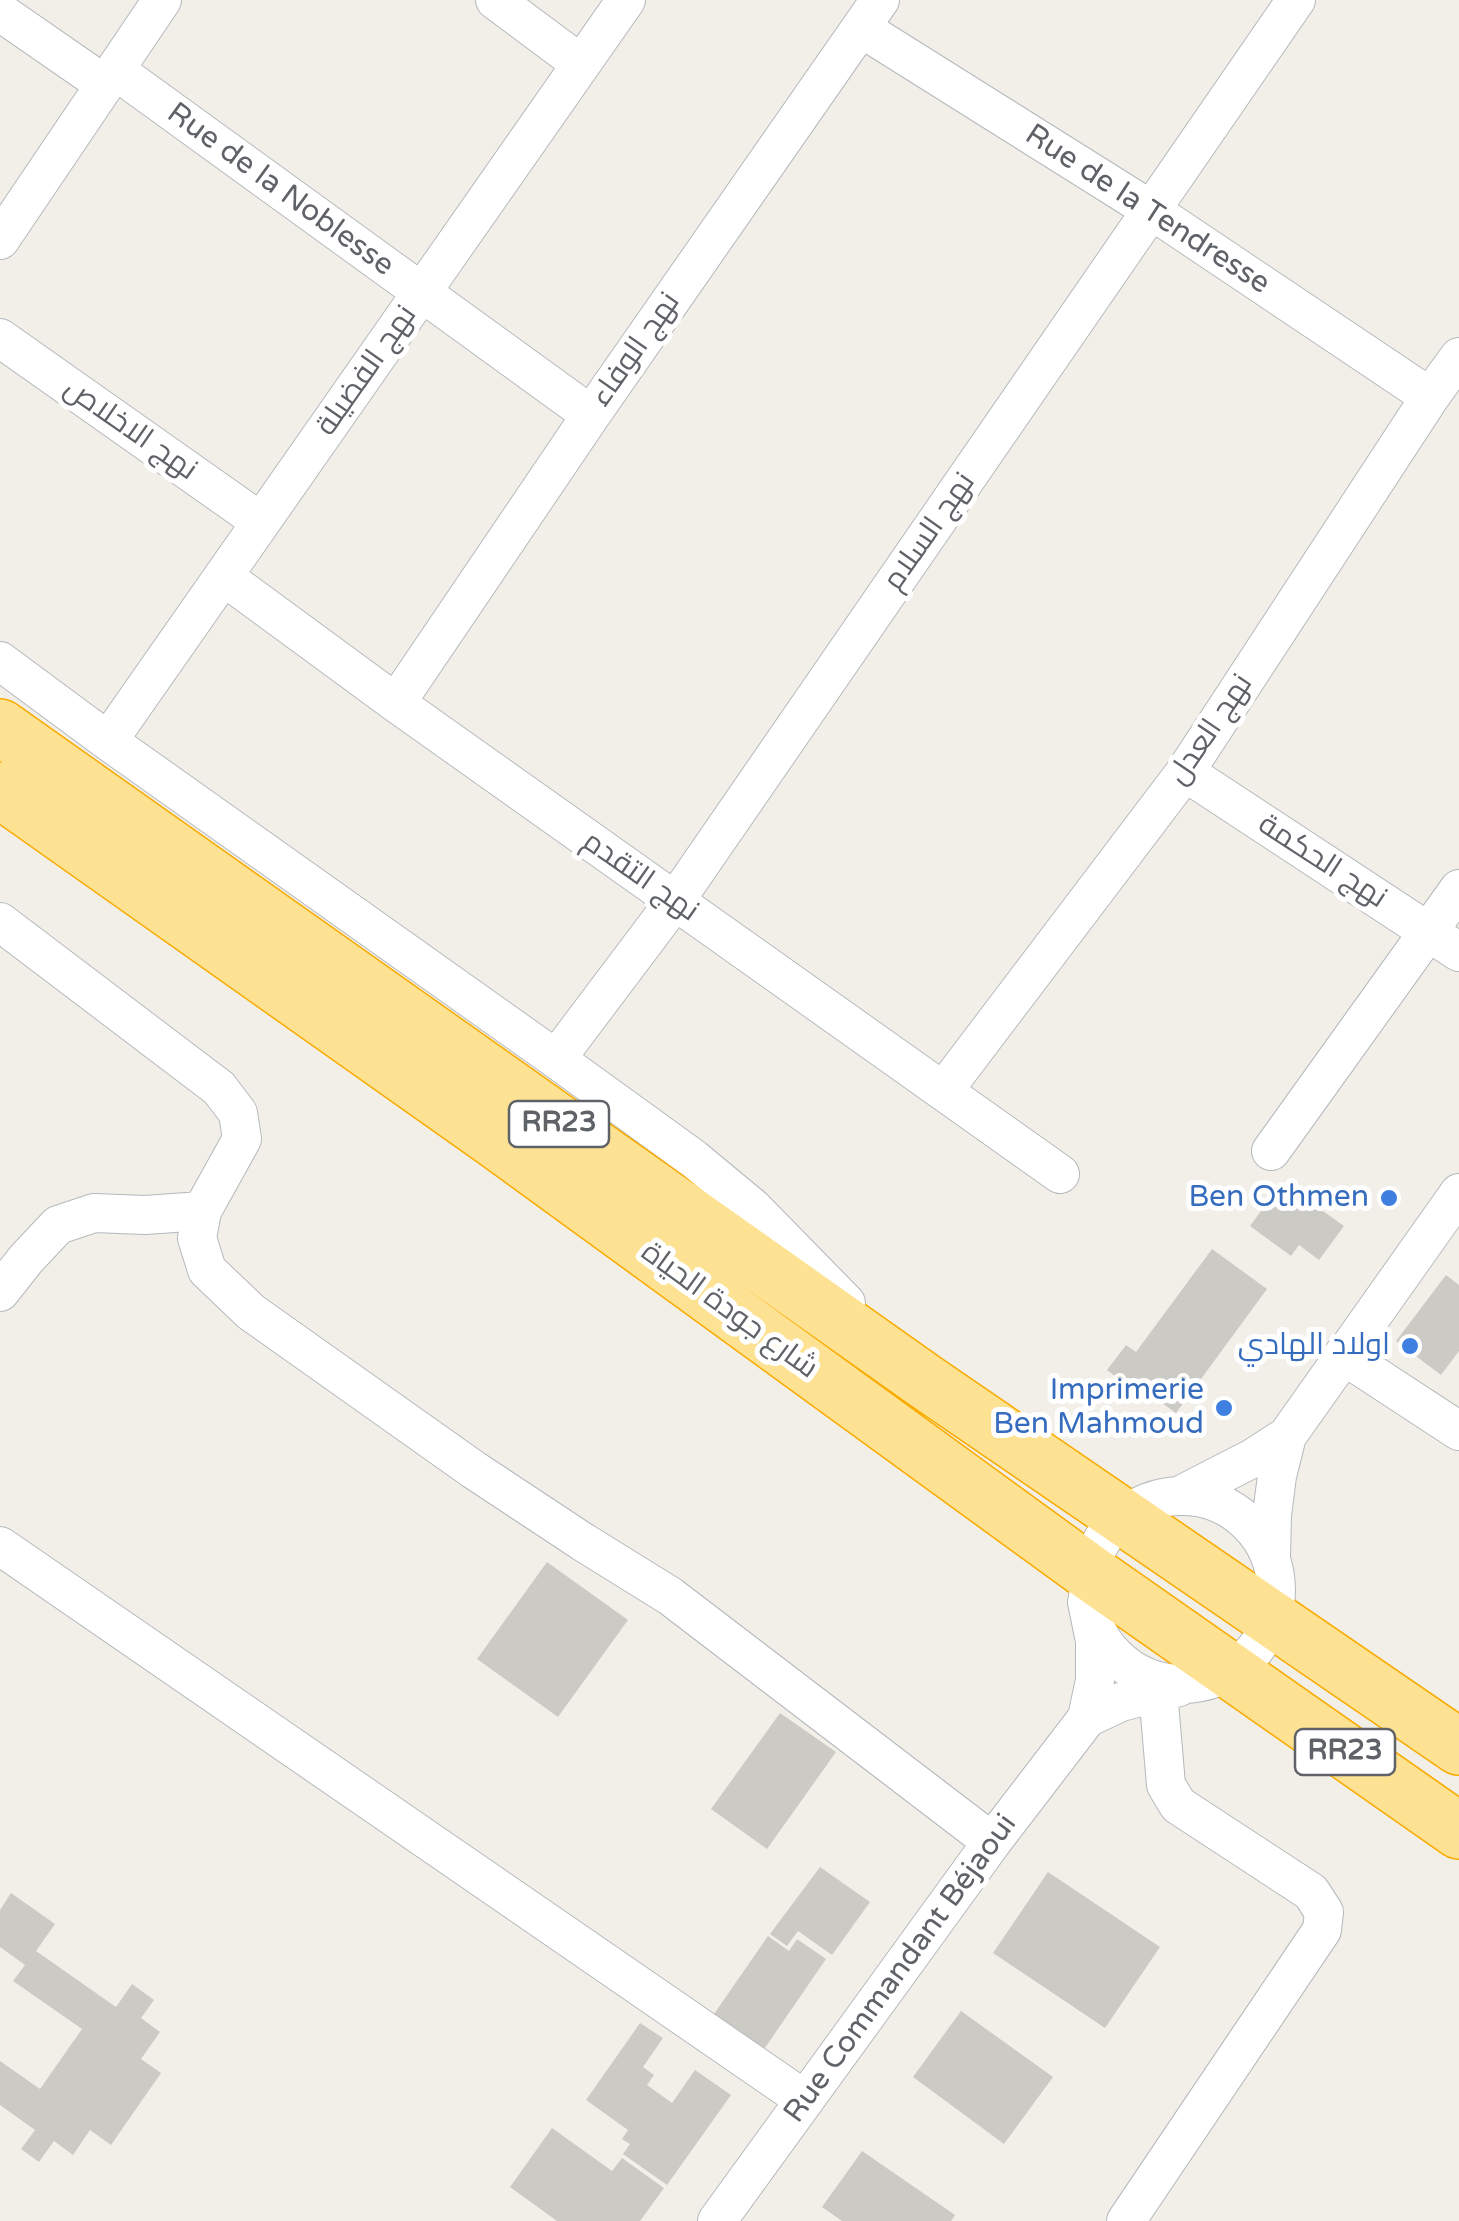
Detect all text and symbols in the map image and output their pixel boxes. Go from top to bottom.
street label: Rue de la Noblesse [160,96,400,284]
street label: Rue de la Tendresse [1018,117,1276,303]
street label: نهج الوفاء [584,286,688,414]
street label: نهج الفضيلة [309,299,425,443]
street label: نهج الاخلاص [56,371,204,489]
street label: نهج السلام [876,466,984,598]
street label: نهج العدل [1161,668,1261,792]
street label: نهج الحكمة [1251,807,1393,917]
street label: نهج التقدم [575,824,705,930]
road number: RR23 [509,1101,609,1147]
place label: Ben Othmen [1188,1180,1369,1216]
marker: Ben Othmen [1378,1187,1400,1209]
street label: شارع جودة الحياة [634,1235,824,1387]
place label: اولاد الهادي [1238,1328,1390,1364]
marker: اولاد الهادي [1399,1335,1421,1357]
place label: Imprimerie Ben Mahmoud [993,1373,1204,1444]
marker: Imprimerie Ben Mahmoud [1213,1397,1235,1419]
road number: RR23 [1295,1729,1395,1775]
street label: Rue Commandant Béjaoui [777,1808,1025,2130]

